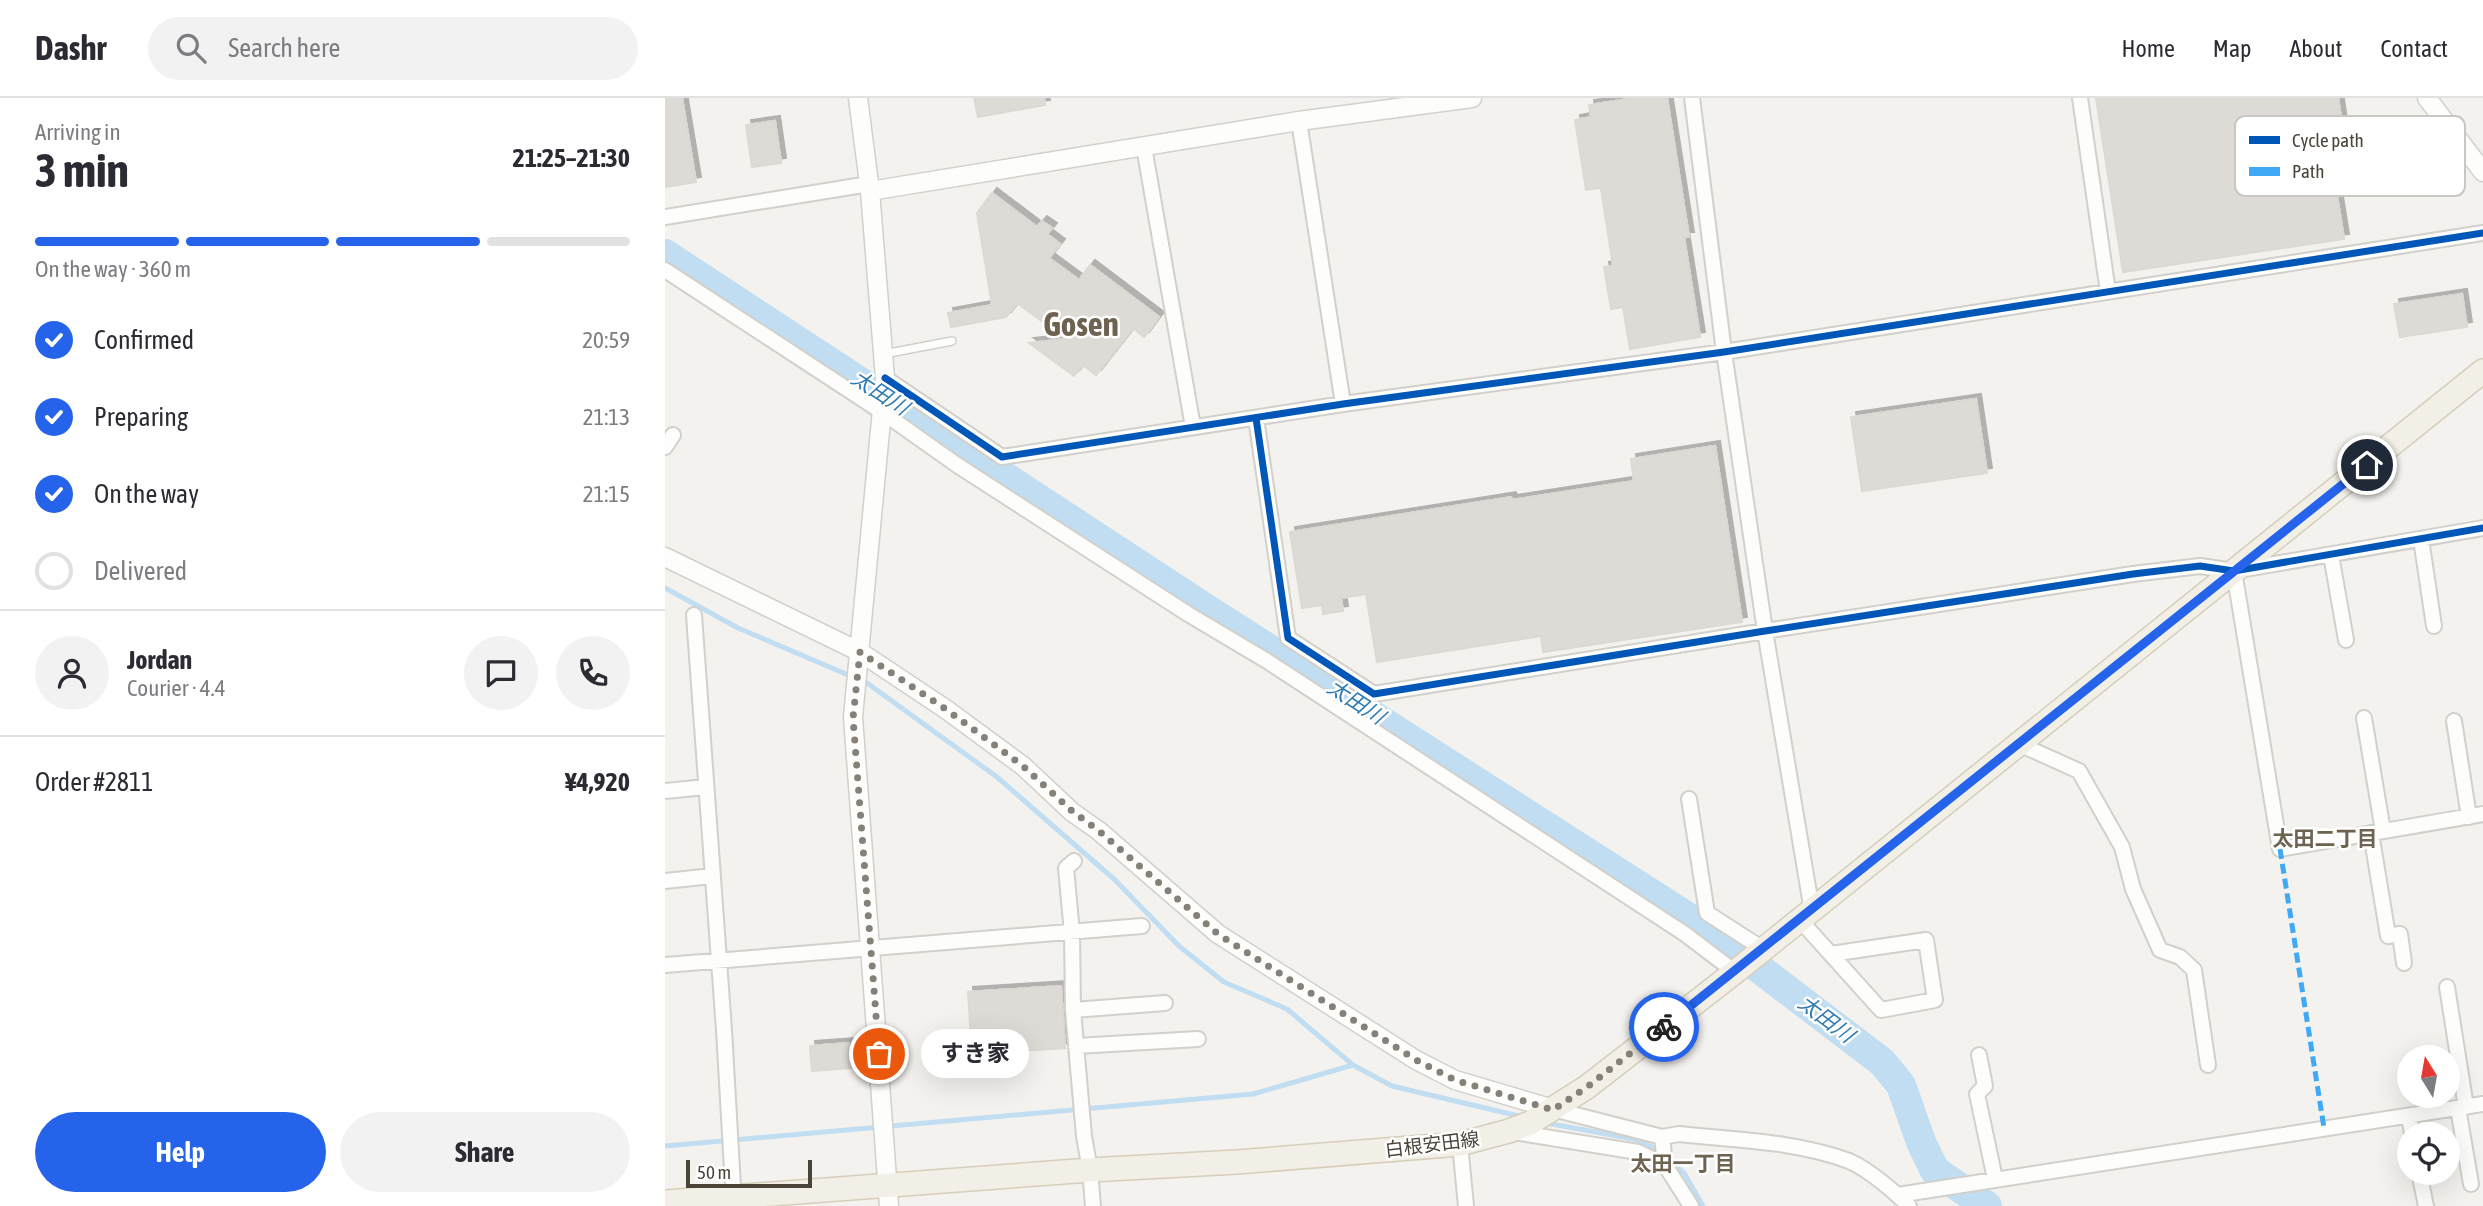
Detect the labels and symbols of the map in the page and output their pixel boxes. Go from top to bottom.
legend [2235,116,2465,196]
text: Cycle path [2292,129,2364,151]
text: Path [2292,160,2324,182]
district label: Gosen [1043,305,1119,343]
water label: 太田川 [848,365,915,420]
pin [2337,435,2397,495]
water label: 太田川 [1324,674,1391,729]
district label: 太田二丁目 [2273,826,2378,850]
water label: 太田川 [1794,990,1861,1048]
courier [1629,992,1699,1062]
pin [849,1024,909,1084]
callout: すき家 [921,1030,1029,1079]
north arrow [2397,1045,2461,1108]
street label: 白根安田線 [1384,1127,1480,1161]
district label: 太田一丁目 [1631,1151,1736,1175]
scale bar [686,1157,812,1189]

